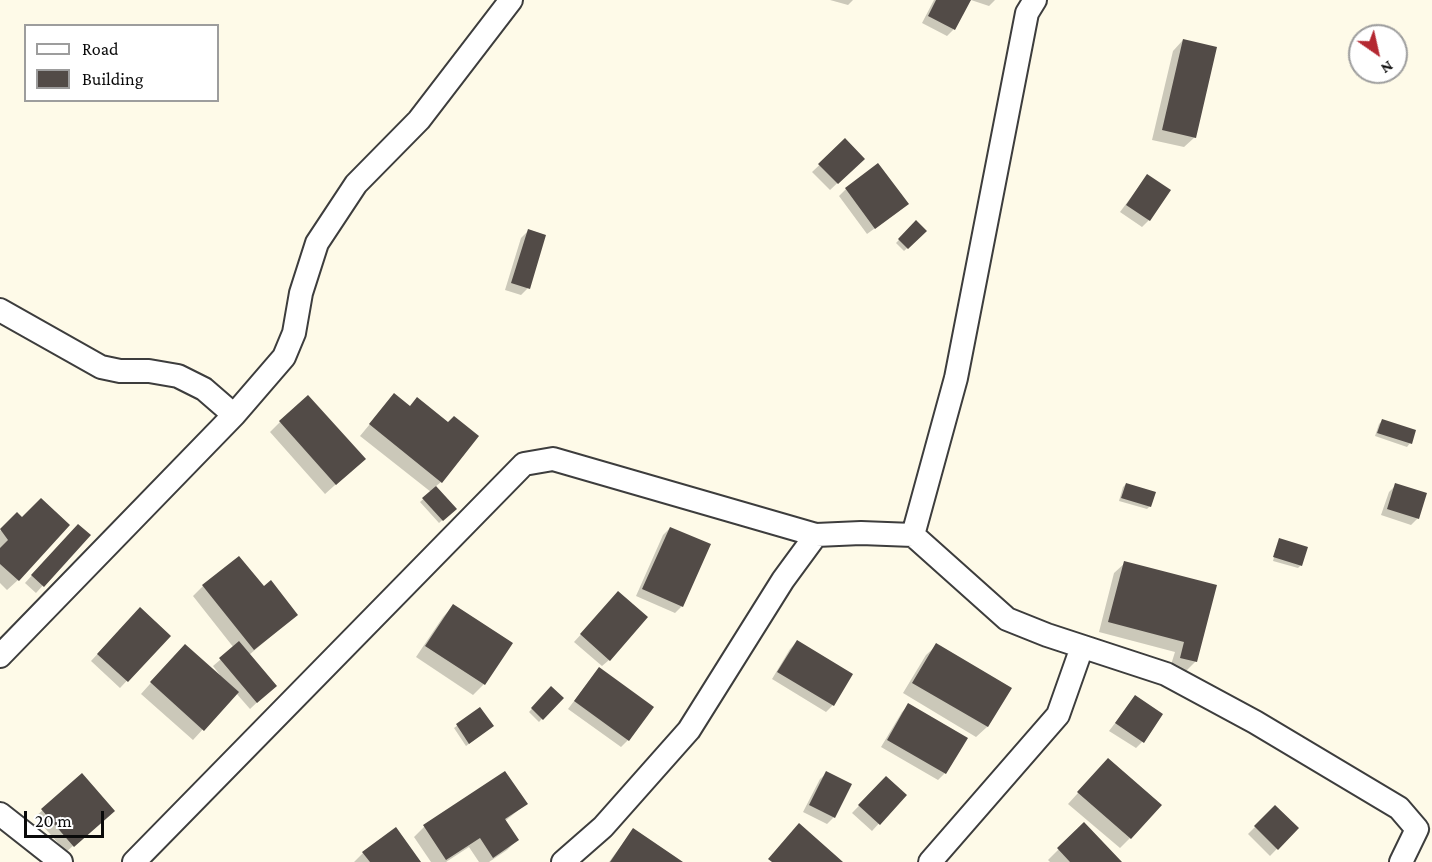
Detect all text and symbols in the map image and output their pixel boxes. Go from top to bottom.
legend [24,24,219,102]
north arrow [1348,24,1408,84]
text: Road [82,39,119,59]
text: N [1378,58,1397,78]
text: Building [82,69,143,89]
scale bar [27,799,106,837]
text: 20 m [35,811,72,831]

